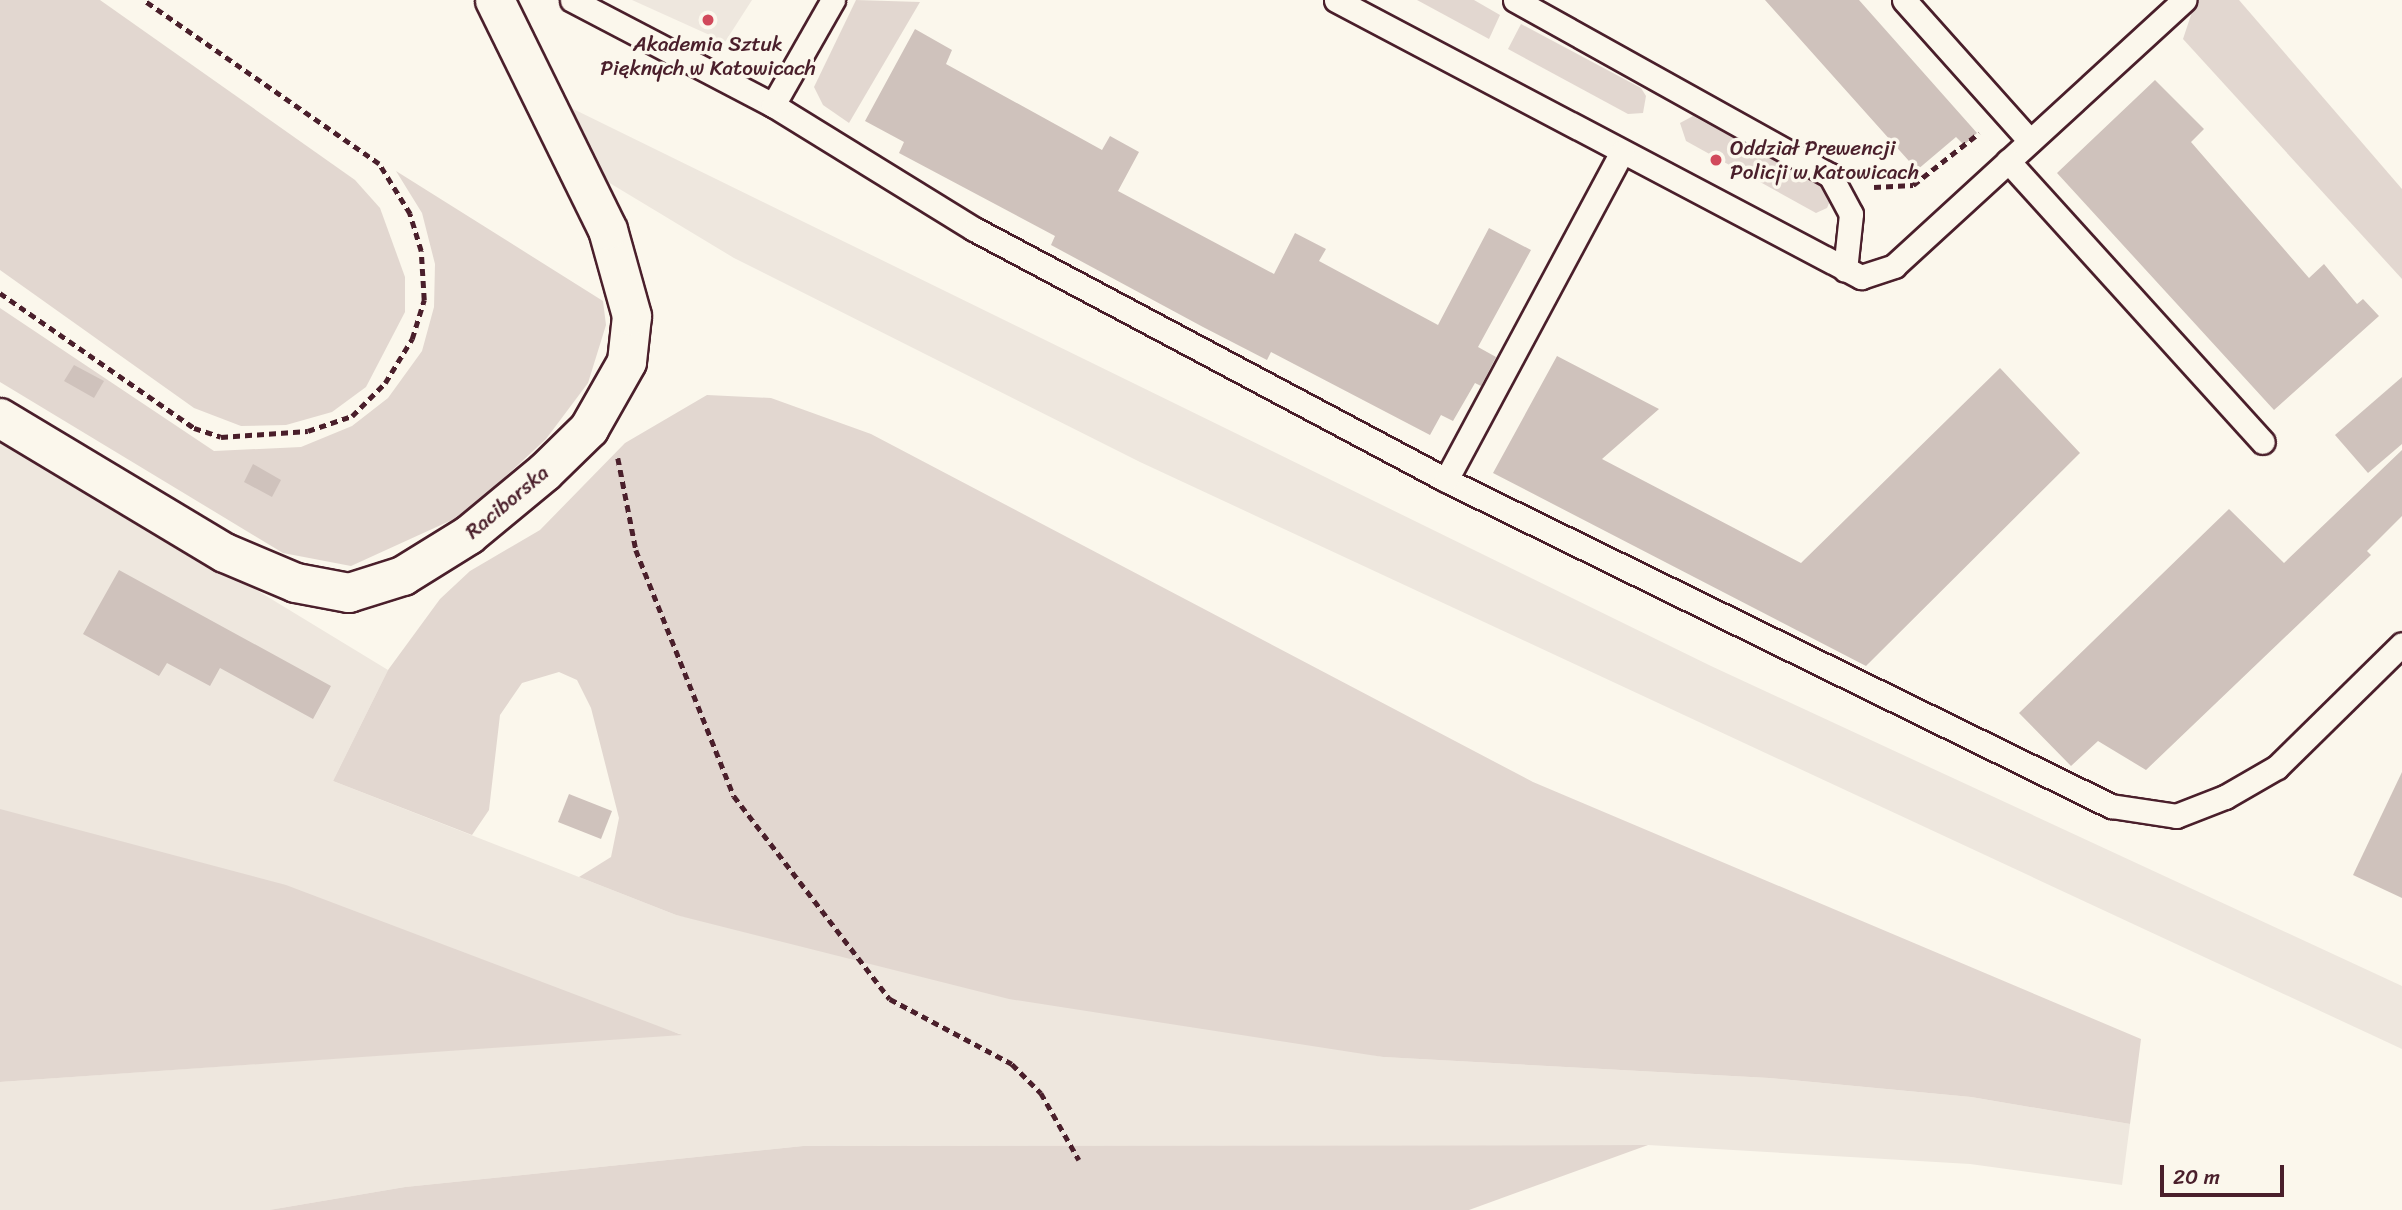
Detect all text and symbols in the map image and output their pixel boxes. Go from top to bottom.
marker: Akademia Sztuk Pięknych w Katowicach [700,12,716,28]
place label: Akademia Sztuk Pięknych w Katowicach [600,31,816,81]
place label: Oddział Prewencji Policji w Katowicach [1730,135,1919,185]
marker: Oddział Prewencji Policji w Katowicach [1708,152,1724,168]
street label: Raciborska [460,460,554,544]
scale bar [2164,1150,2288,1194]
text: 20 m [2173,1158,2220,1196]

